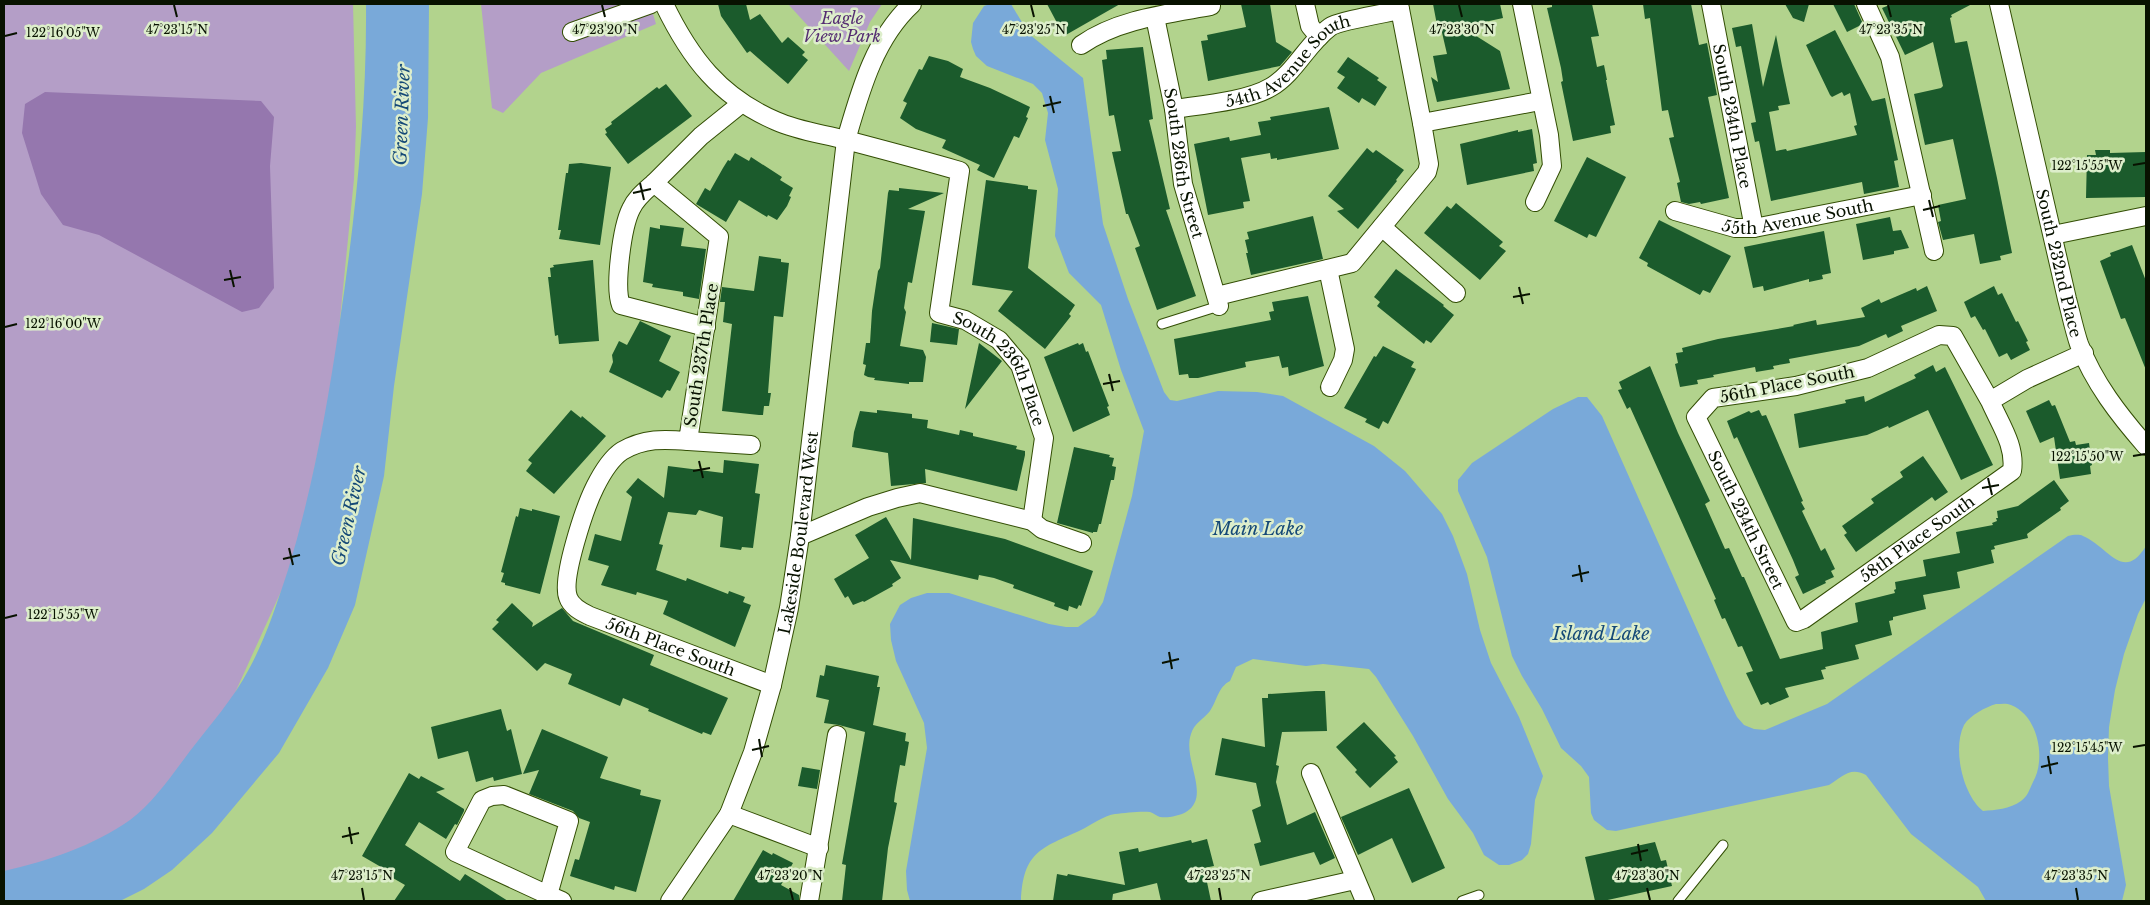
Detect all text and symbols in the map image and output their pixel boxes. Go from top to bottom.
park label: Eagle View Park [803,8,881,46]
street label: 54th Avenue South [1224,11,1353,111]
text: 47°23'15"N [146,22,208,37]
text: 47°23'20"N [572,22,638,37]
text: 47°23'25"N [1002,22,1066,37]
text: 47°23'30"N [1429,22,1495,37]
text: 47°23'35"N [1859,22,1923,37]
text: 122°16'05"W [26,25,101,40]
street label: South 234th Place [1709,42,1756,190]
water label: Green River [389,63,415,166]
street label: South 236th Street [1160,86,1208,241]
text: 122°15'55"W [2052,158,2123,173]
street label: South 232nd Place [2032,187,2086,340]
street label: 55th Avenue South [1720,195,1875,238]
street label: South 237th Place [680,282,722,428]
street label: South 236th Place [951,307,1049,429]
text: 122°16'00"W [25,316,102,331]
street label: 56th Place South [1718,361,1856,407]
street label: Lakeside Boulevard West [774,430,822,636]
street label: South 234th Street [1704,447,1788,592]
text: 122°15'50"W [2051,449,2124,464]
water label: Green River [327,464,371,568]
street label: 58th Place South [1856,491,1978,586]
water label: Main Lake [1212,518,1303,540]
text: 122°15'55"W [28,607,99,622]
street label: 56th Place South [603,613,738,680]
water label: Island Lake [1552,623,1649,645]
text: 122°15'45"W [2052,740,2123,755]
text: 47°23'15"N [331,868,393,883]
text: 47°23'20"N [757,868,823,883]
text: 47°23'25"N [1187,868,1251,883]
text: 47°23'30"N [1614,868,1680,883]
text: 47°23'35"N [2044,868,2108,883]

